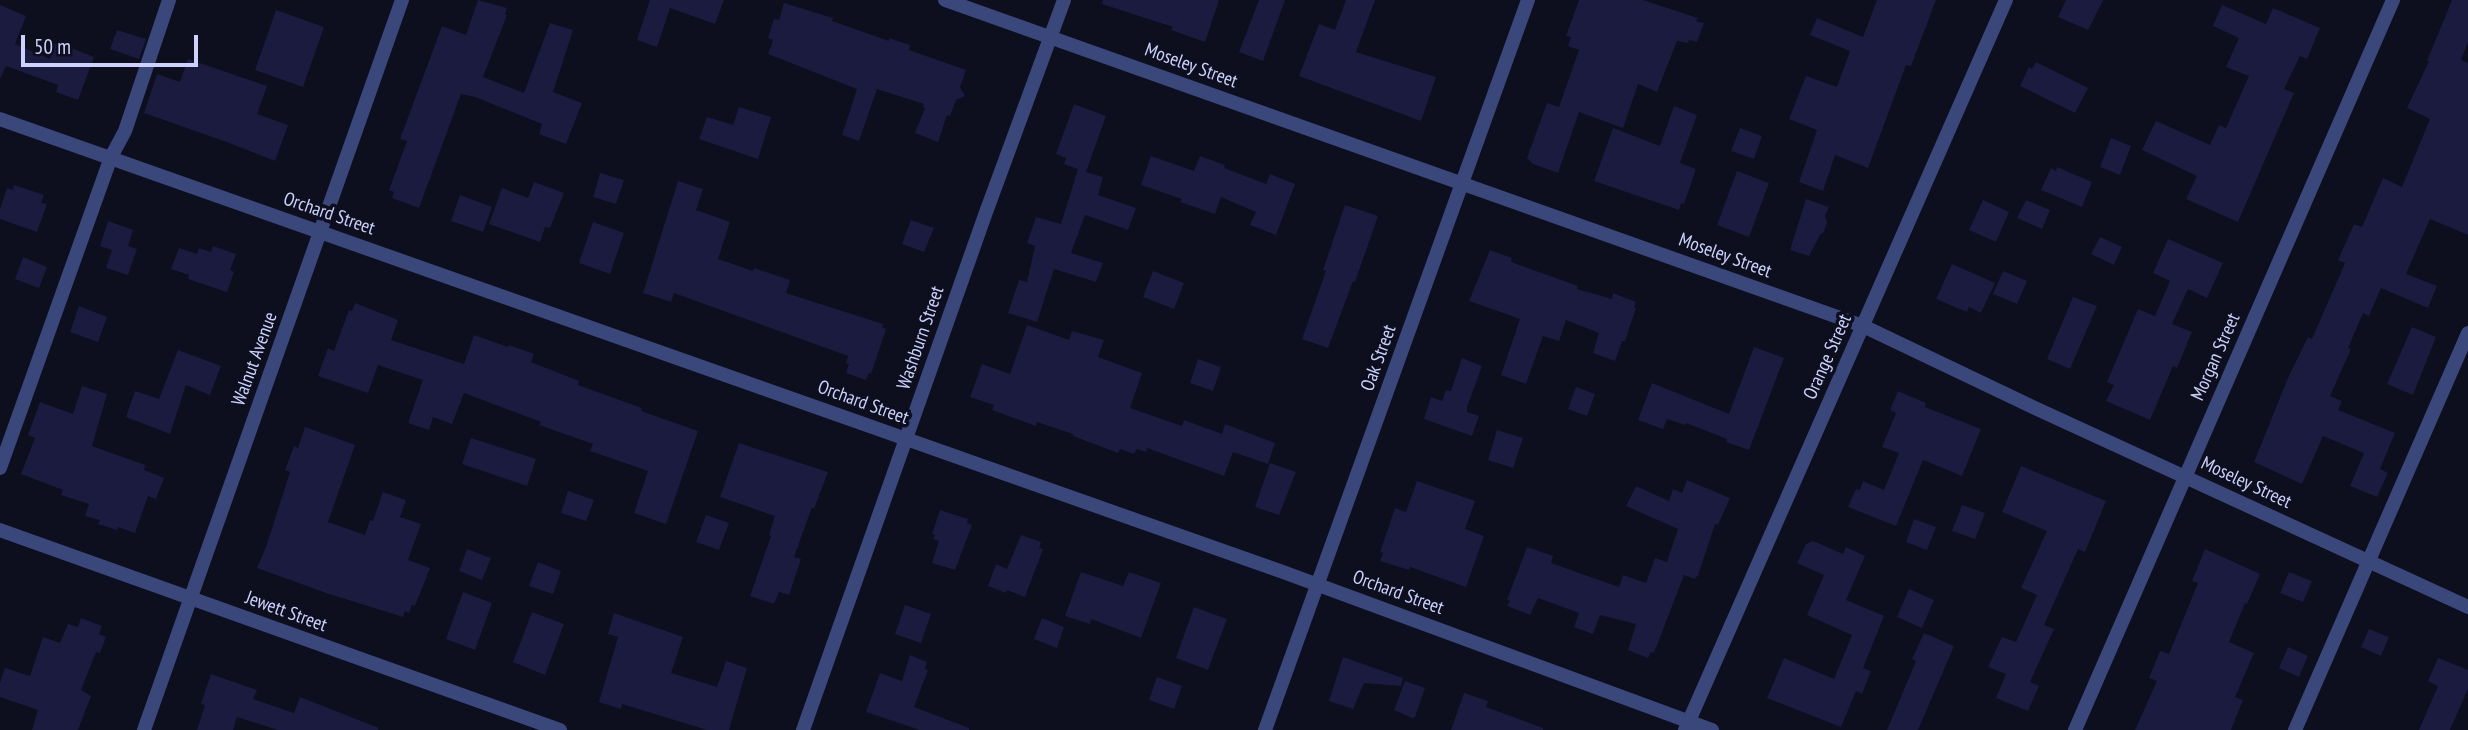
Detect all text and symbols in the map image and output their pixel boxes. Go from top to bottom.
scale bar [24,21,201,65]
text: 50 m [34,33,71,60]
street label: Moseley Street [1142,39,1240,93]
street label: Orchard Street [280,188,378,240]
street label: Moseley Street [1676,229,1774,283]
street label: Washburn Street [893,283,949,393]
street label: Walnut Avenue [228,309,282,409]
street label: Morgan Street [2187,310,2245,404]
street label: Orange Street [1799,311,1857,403]
street label: Oak Street [1357,322,1401,394]
street label: Orchard Street [814,376,912,430]
street label: Moseley Street [2197,452,2295,514]
street label: Orchard Street [1349,566,1447,620]
street label: Jewett Street [242,587,330,637]

